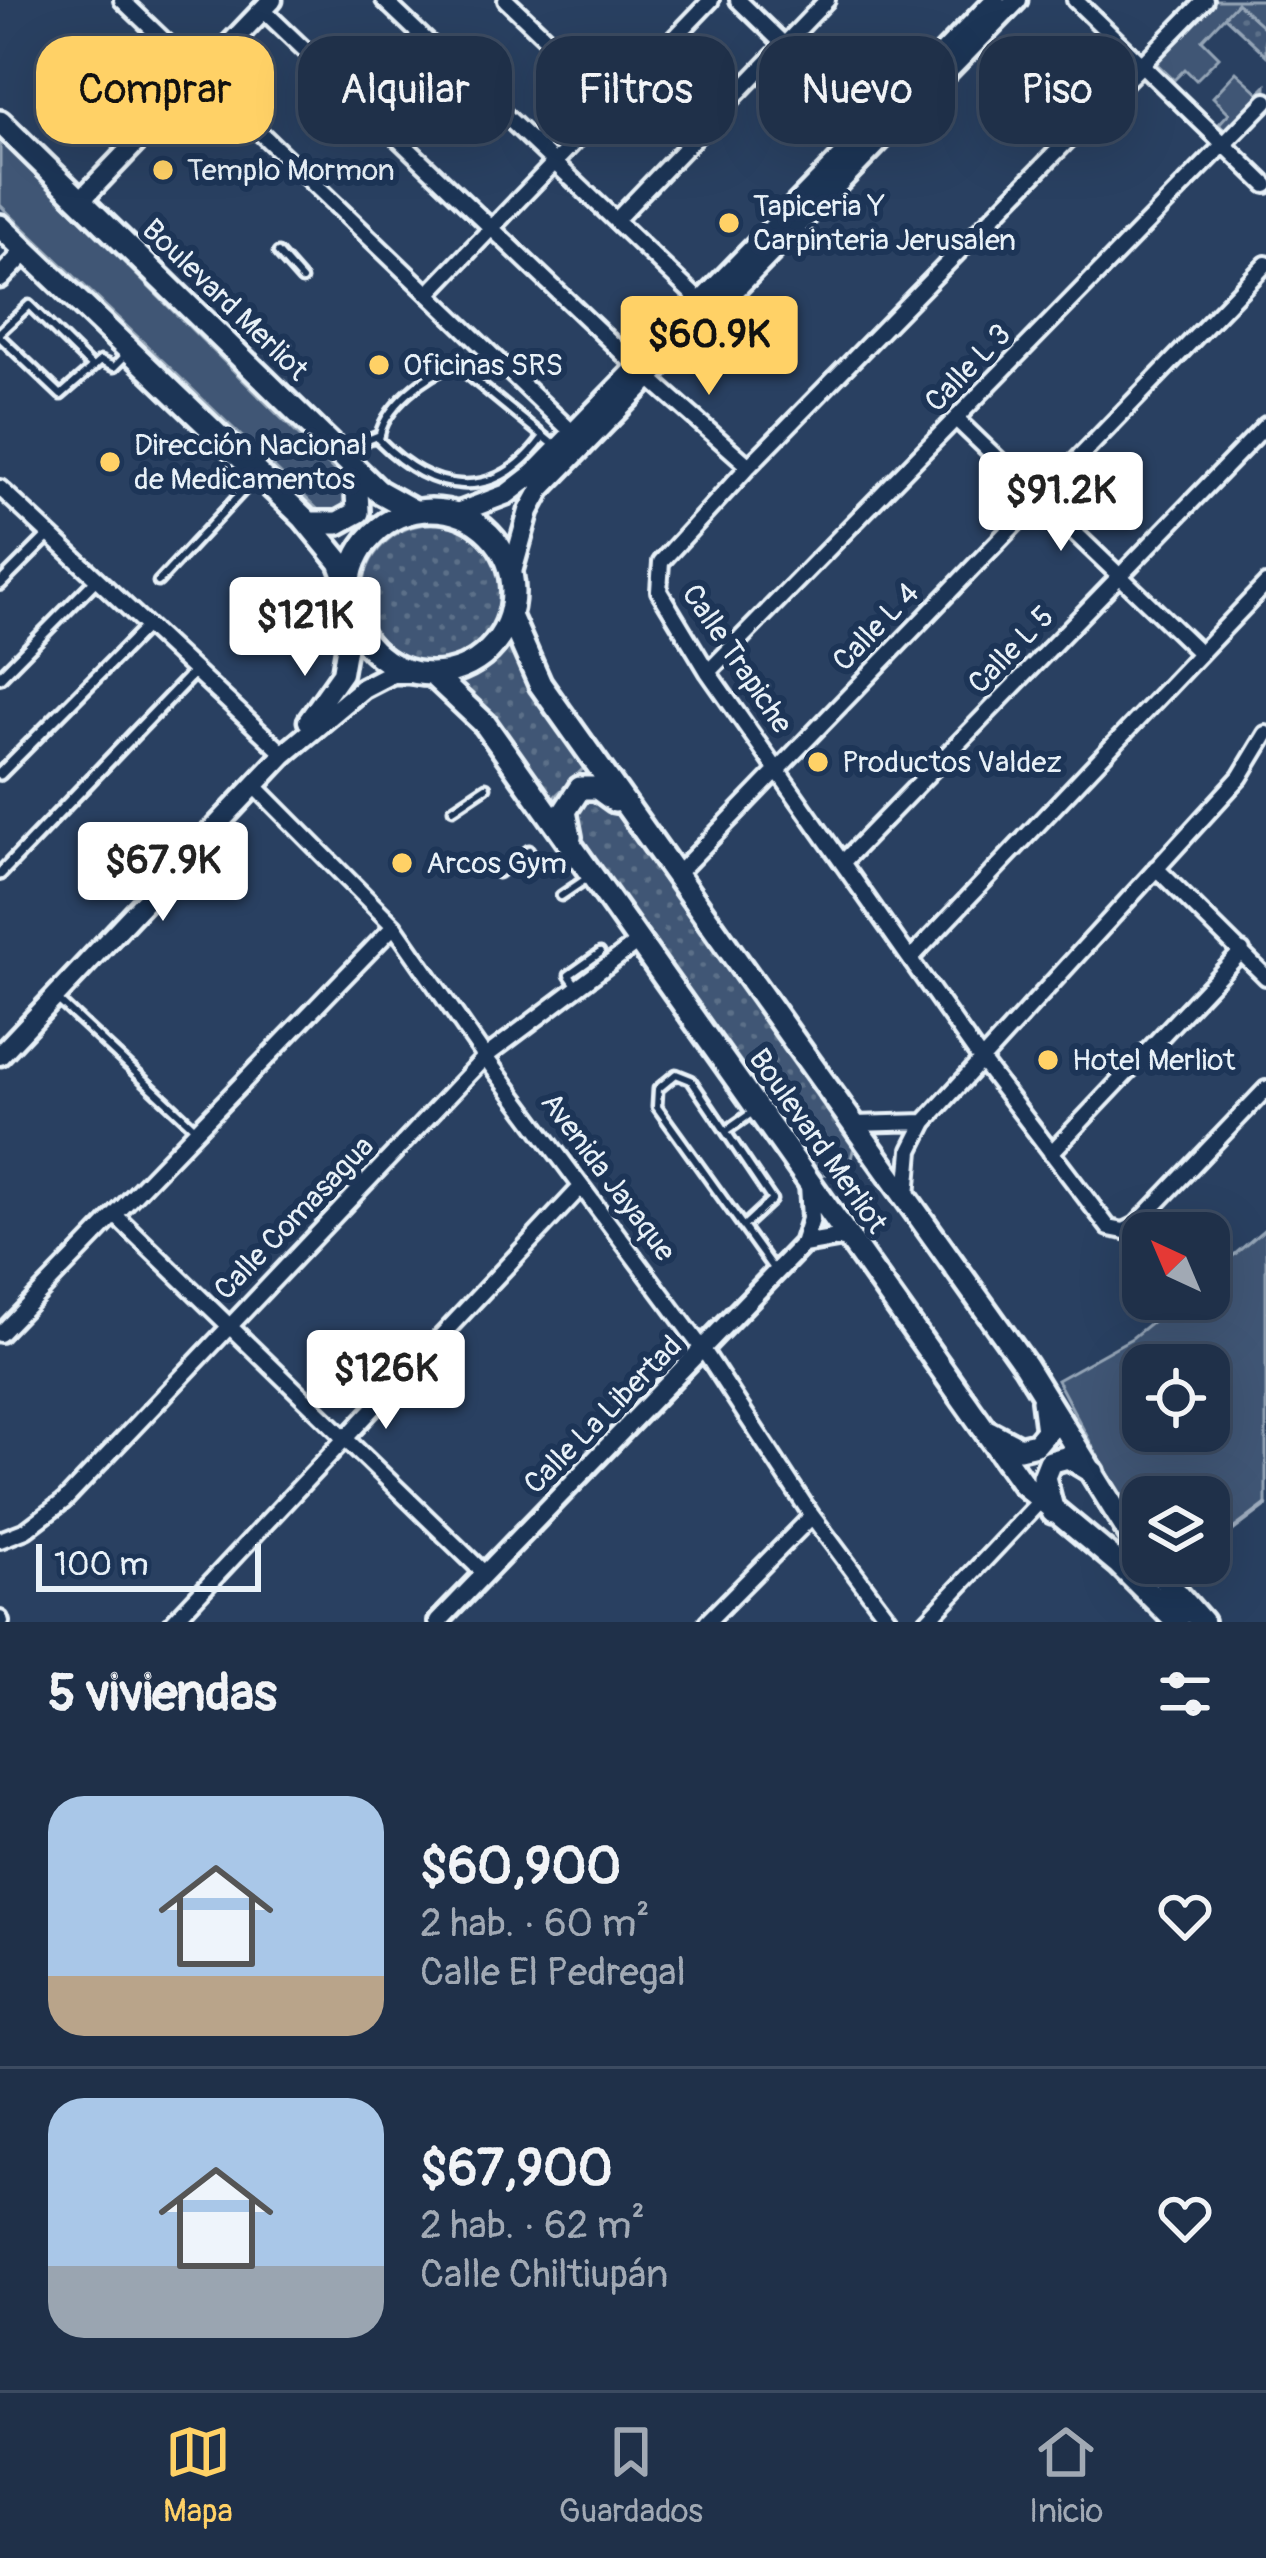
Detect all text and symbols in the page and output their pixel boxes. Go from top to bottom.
chip: Comprar [36,36,274,144]
chip: Alquilar [298,36,512,144]
chip: Filtros [536,36,735,144]
chip: Nuevo [759,36,955,144]
chip: Piso [979,36,1135,144]
place label: Templo Mormon [187,152,395,189]
marker: Templo Mormon [150,157,176,183]
place label: Tapiceria Y Carpinteria Jerusalen [753,188,1016,259]
marker: Tapiceria Y Carpinteria Jerusalen [716,210,742,236]
street label: Boulevard Merliot [134,211,316,389]
pin: $60.9K [611,296,807,398]
text: $60.9K [648,310,770,359]
street label: Calle L 3 [917,316,1019,420]
place label: Oficinas SRS [403,347,563,384]
marker: Oficinas SRS [366,352,392,378]
place label: Dirección Nacional de Medicamentos [134,427,367,498]
marker: Dirección Nacional de Medicamentos [97,449,123,475]
pin: $91.2K [963,452,1159,554]
text: $91.2K [1006,466,1116,515]
street label: Calle L 4 [825,575,927,679]
pin: $121K [221,577,389,679]
street label: Calle Trapiche [674,577,801,741]
text: $121K [257,591,353,640]
street label: Calle L 5 [960,598,1062,702]
place label: Productos Valdez [842,744,1062,781]
marker: Productos Valdez [805,749,831,775]
pin: $67.9K [65,822,261,924]
text: $67.9K [105,836,221,885]
place label: Arcos Gym [426,845,567,882]
marker: Arcos Gym [389,850,415,876]
street label: Boulevard Merliot [741,1042,896,1241]
place label: Hotel Merliot [1072,1042,1236,1079]
marker: Hotel Merliot [1035,1047,1061,1073]
street label: Avenida Jayaque [532,1085,684,1269]
street label: Calle Comasagua [206,1128,382,1308]
north arrow [1122,1212,1230,1320]
map controls [1122,1212,1230,1584]
street label: Calle La Libertad [516,1328,690,1502]
pin: $126K [302,1330,470,1432]
text: $126K [334,1344,438,1393]
button: locate [1122,1344,1230,1452]
button: layers [1122,1476,1230,1584]
scale bar [36,1538,261,1591]
text: 100 m [54,1544,148,1585]
icon: filters [1152,1661,1218,1727]
text: 5 viviendas [48,1662,277,1726]
text: $60,900 [420,1835,621,1899]
icon: home [144,1844,288,1988]
icon: heart [1152,1883,1218,1949]
text: 2 hab. · 60 m² [420,1899,650,1948]
text: Calle El Pedregal [420,1948,686,1997]
text: $67,900 [420,2137,613,2201]
icon: home [144,2146,288,2290]
icon: heart [1152,2185,1218,2251]
text: 2 hab. · 62 m² [420,2201,645,2250]
text: Calle Chiltiupán [420,2250,668,2299]
tab: Mapa [163,2419,233,2532]
tab: Guardados [559,2419,703,2532]
tab: Inicio [1029,2419,1103,2532]

